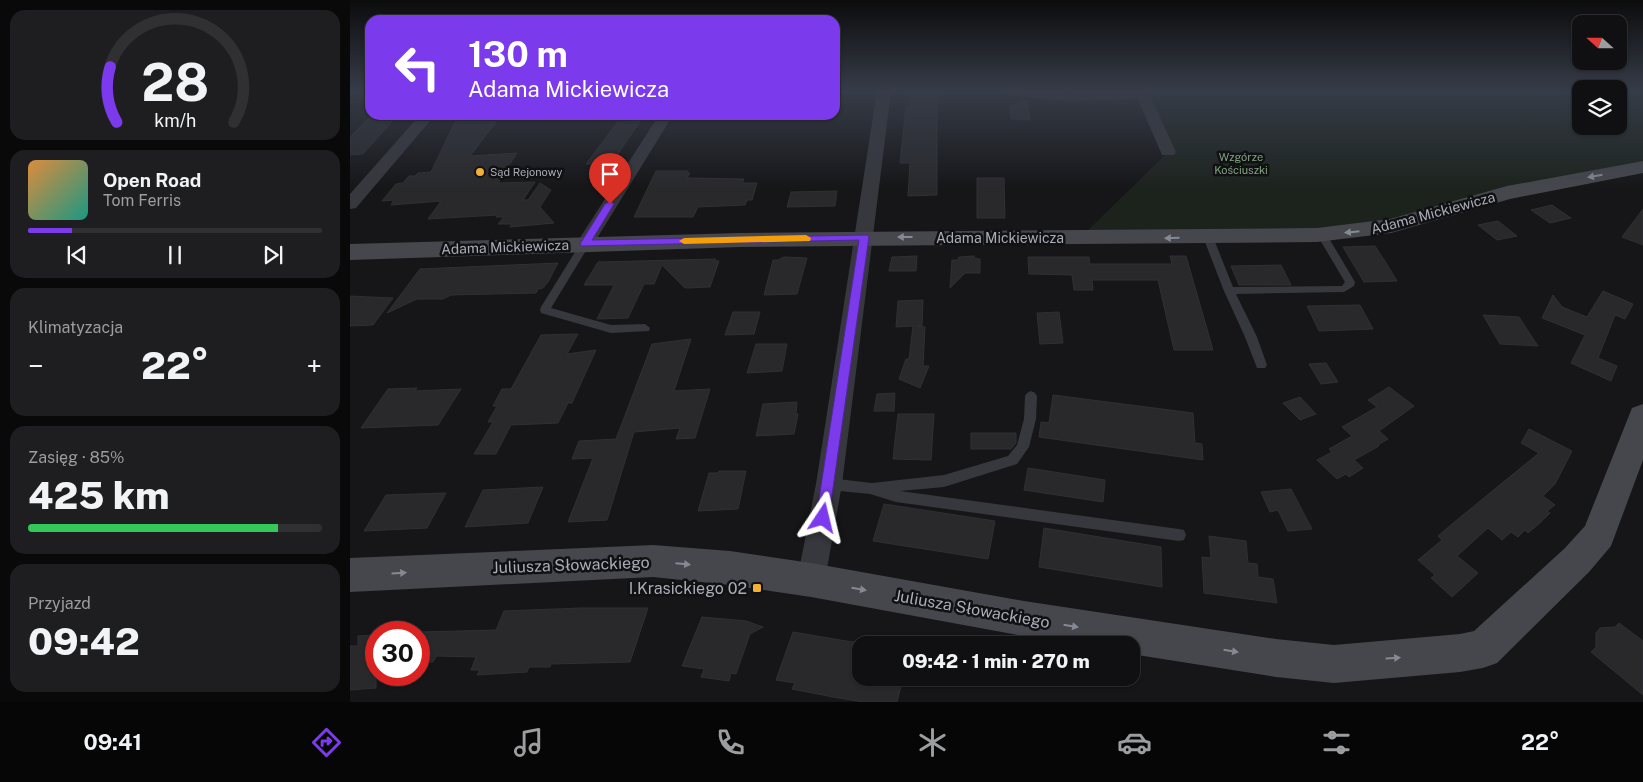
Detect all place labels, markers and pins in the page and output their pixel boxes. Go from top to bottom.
pin [589,153,631,204]
marker: Sąd Rejonowy [474,166,486,178]
place label: Sąd Rejonowy [490,166,562,178]
place label: I.Krasickiego 02 [629,579,747,598]
marker: I.Krasickiego 02 [751,582,763,594]

